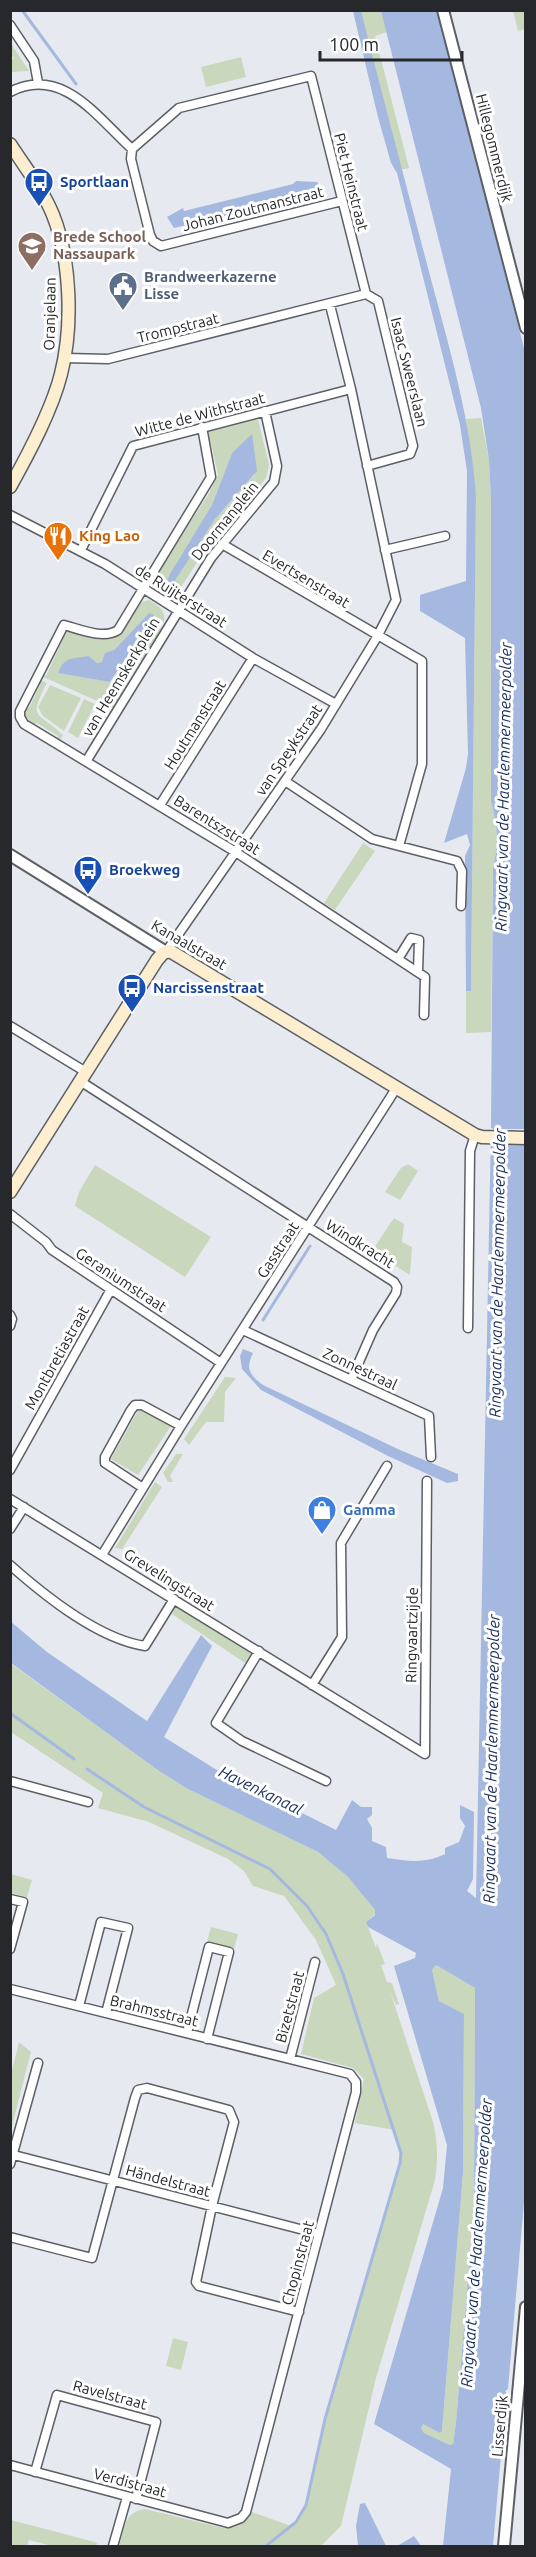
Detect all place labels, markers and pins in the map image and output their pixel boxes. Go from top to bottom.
bus stop icon: Sportlaan [23,166,55,208]
place label: Sportlaan [60,173,129,190]
place label: Brede School Nassaupark [53,228,147,262]
school or university icon: Brede School Nassaupark [16,230,48,272]
place label: Brandweerkazerne Lisse [144,268,277,302]
public building icon: Brandweerkazerne Lisse [107,270,139,312]
restaurant icon: King Lao [42,520,74,562]
place label: King Lao [79,527,140,544]
bus stop icon: Broekweg [72,854,104,896]
place label: Broekweg [109,861,180,878]
bus stop icon: Narcissenstraat [116,972,148,1014]
place label: Narcissenstraat [153,979,264,996]
shop icon: Gamma [306,1494,338,1536]
place label: Gamma [343,1501,396,1518]

